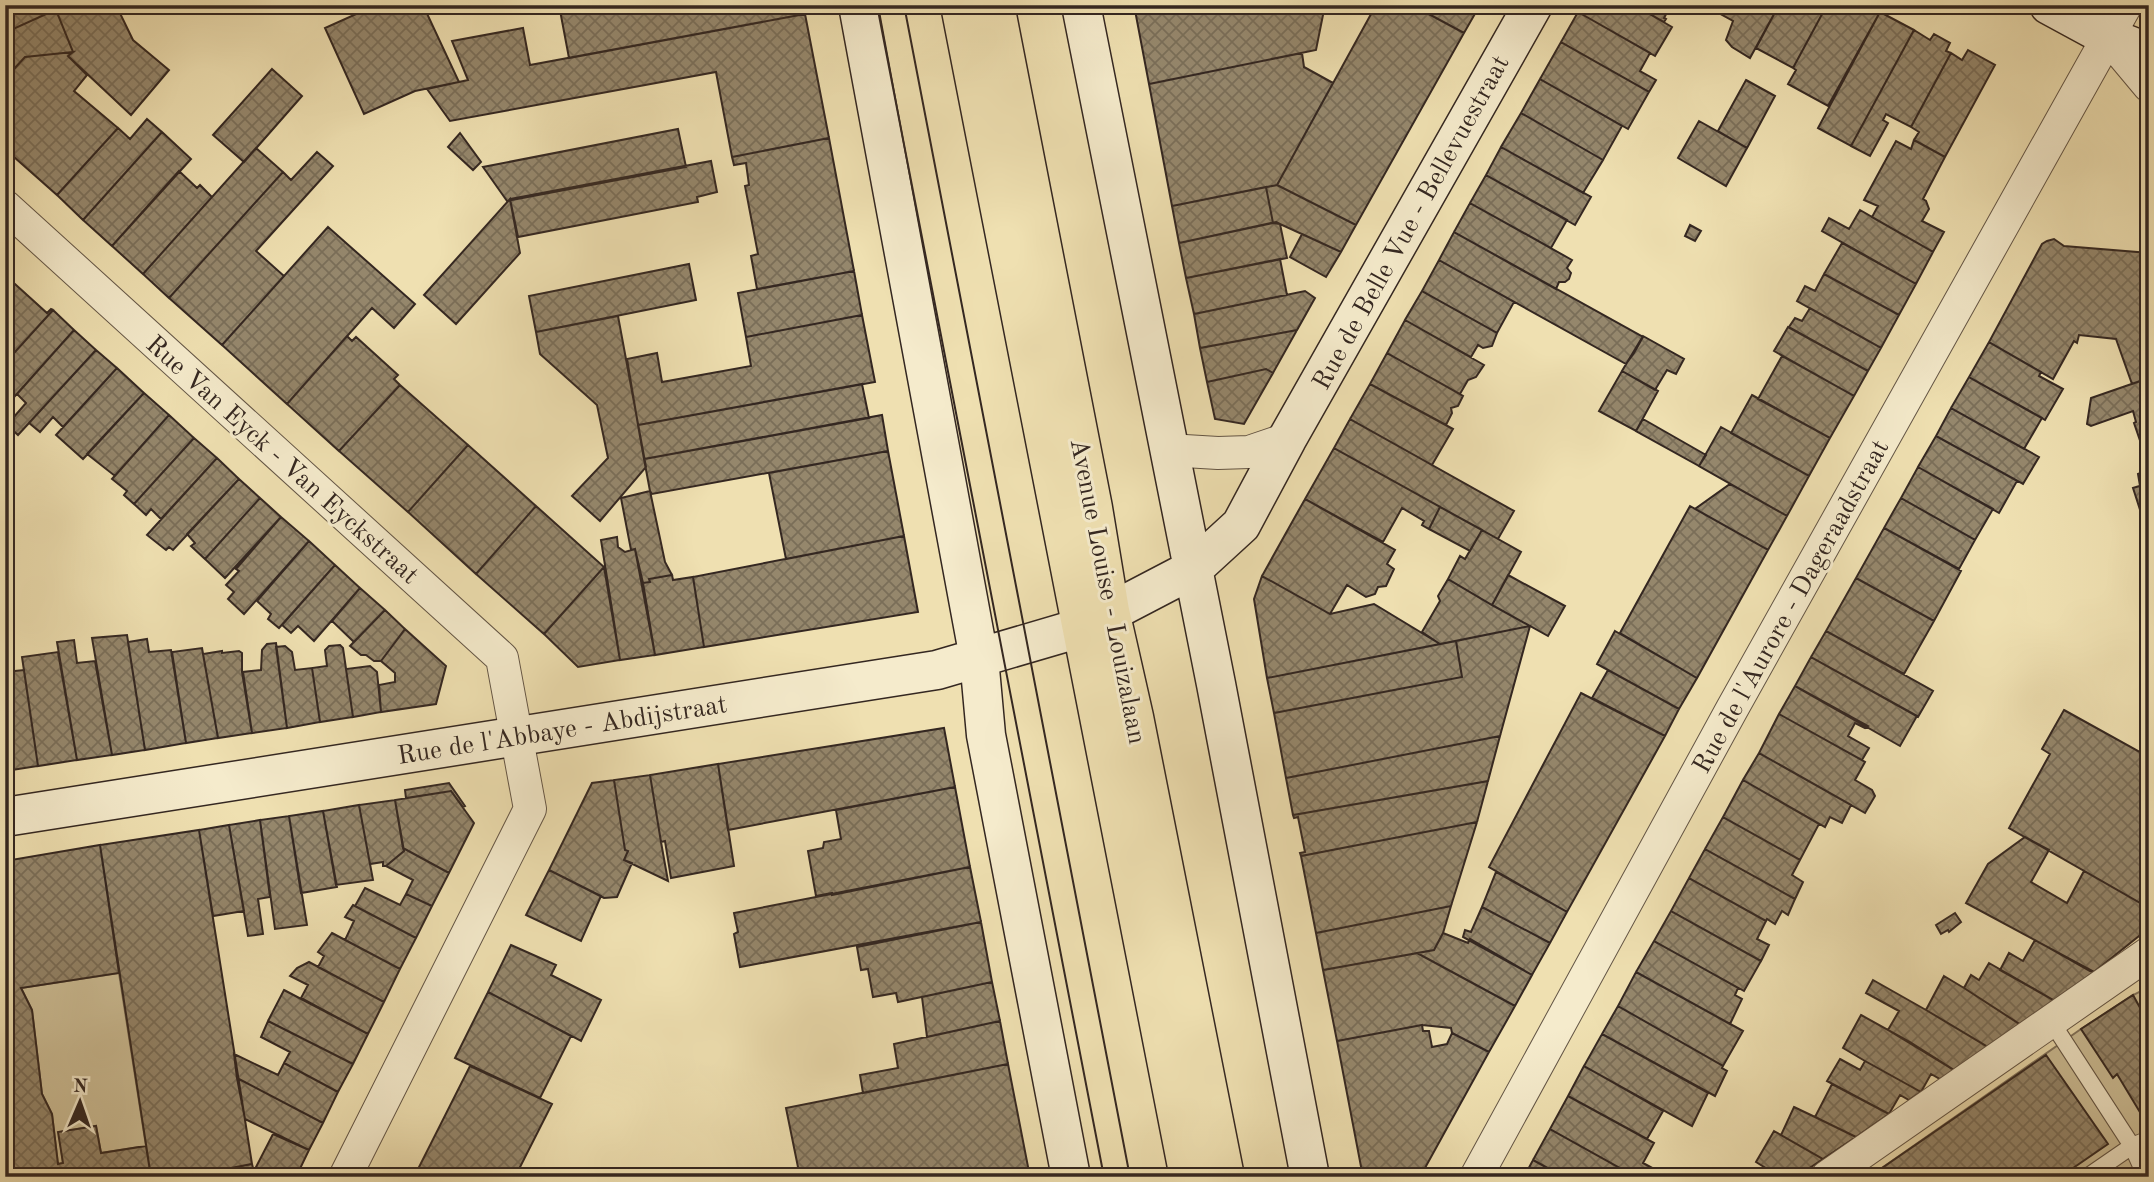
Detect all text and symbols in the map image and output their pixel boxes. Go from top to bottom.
street label: Rue de Belle Vue - Bellevuestraat [1309,51,1515,395]
street label: Rue Van Eyck - Van Eyckstraat [140,331,423,589]
street label: Avenue Louise - Louizalaan [1065,436,1149,746]
street label: Rue de l'Aurore - Dageraadstraat [1689,436,1894,778]
street label: Rue de l'Abbaye - Abdijstraat [396,692,729,770]
north arrow [46,1066,116,1136]
text: N [73,1078,89,1097]

